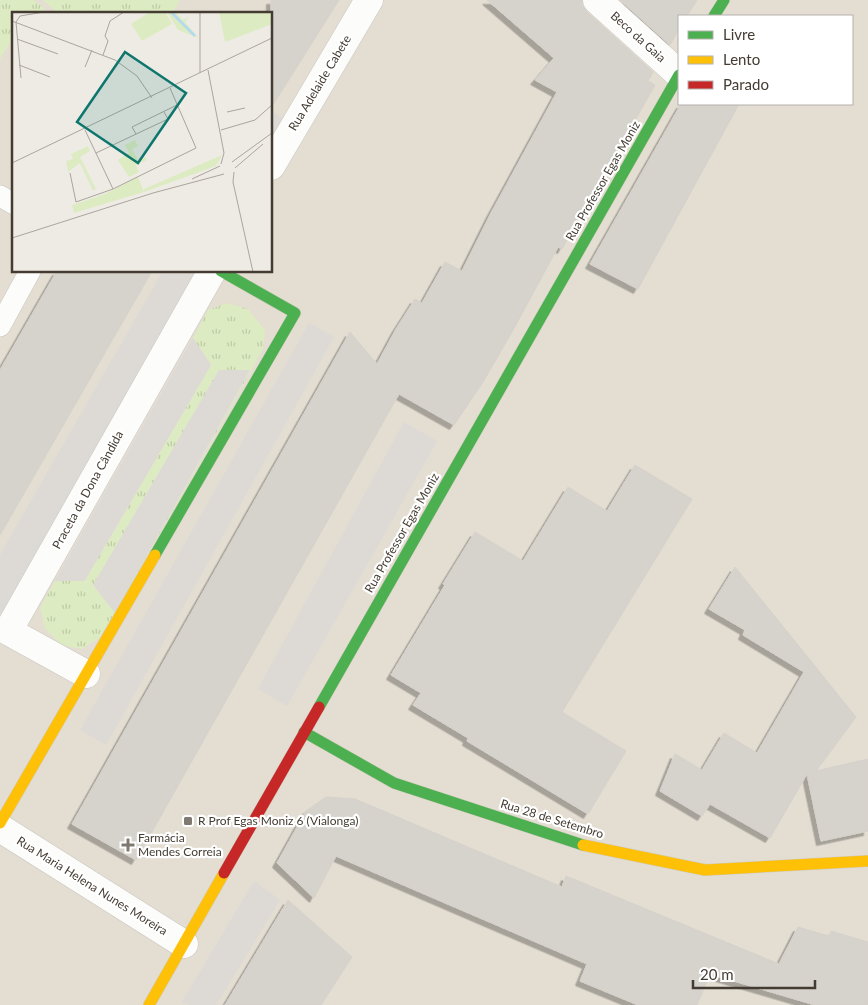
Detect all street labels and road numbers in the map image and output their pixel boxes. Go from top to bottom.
street label: Beco da Gaia [608,8,669,65]
street label: Rua Adelaide Cabete [285,32,354,133]
street label: Rua Professor Egas Moniz [562,118,643,243]
street label: Praceta da Dona Cândida [49,428,126,552]
street label: Rua Professor Egas Moniz [361,470,442,595]
street label: Rua 28 de Setembro [499,796,606,841]
street label: Rua Maria Helena Nunes Moreira [14,833,170,938]

